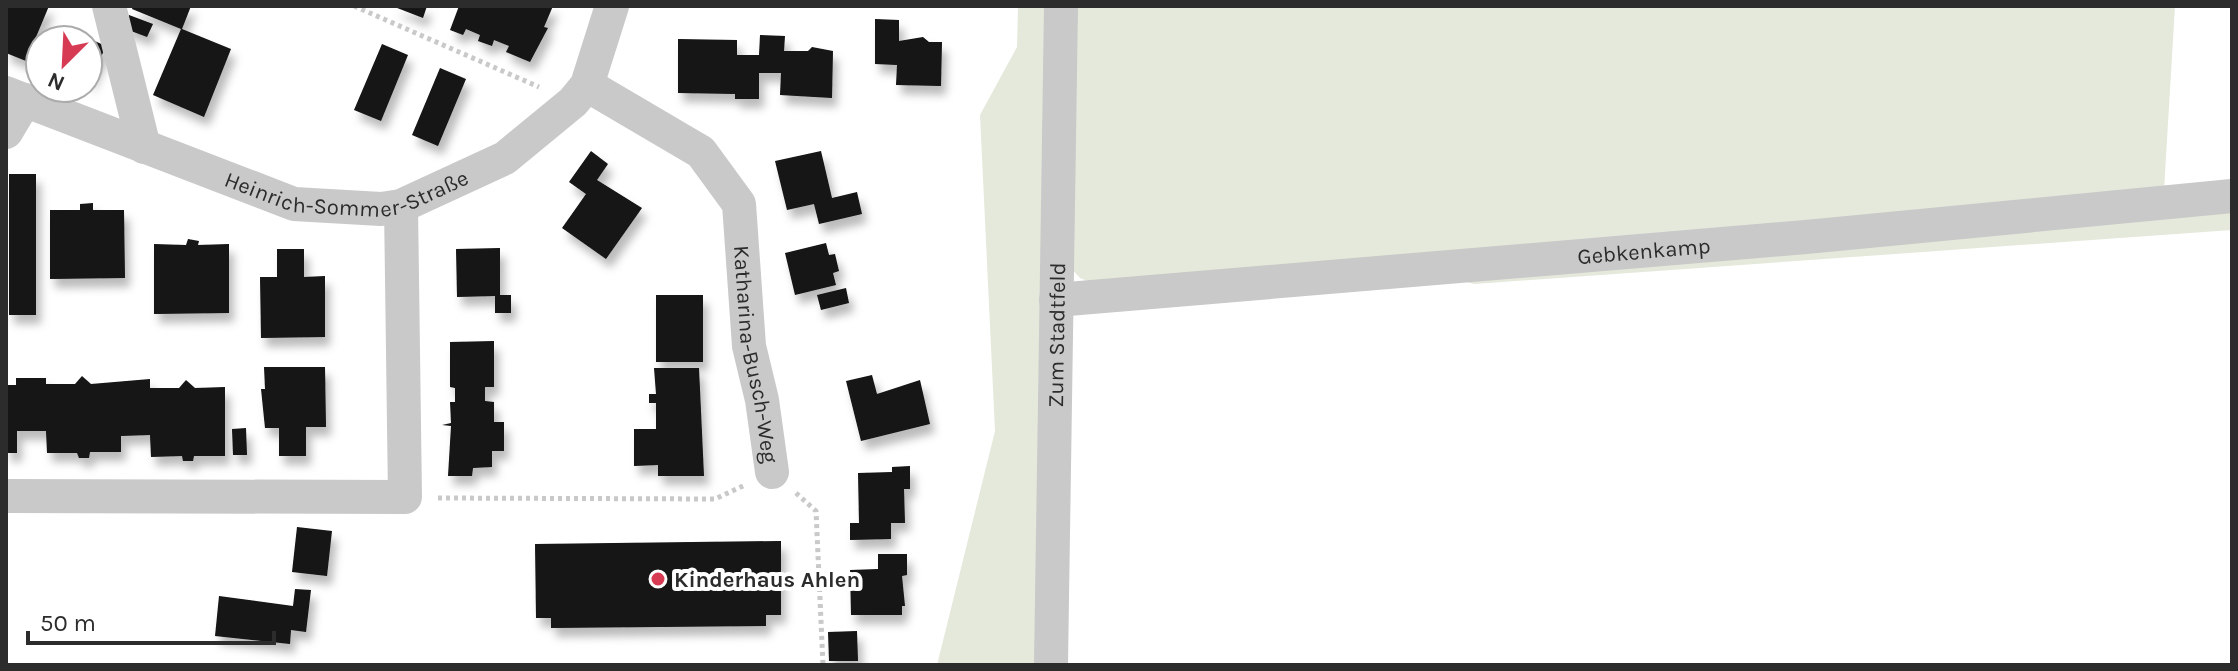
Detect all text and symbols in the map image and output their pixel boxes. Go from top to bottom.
north arrow [24,24,104,104]
text: N [44,66,69,96]
street label: Heinrich-Sommer-Straße [220,158,472,188]
text: Heinrich-Sommer-Straße [221,165,473,223]
street label: Gebkenkamp [1576,233,1712,270]
street label: Katharina-Busch-Weg [728,244,783,466]
street label: Zum Stadtfeld [1043,262,1071,408]
place label: Kinderhaus Ahlen [674,567,860,593]
marker: Kinderhaus Ahlen [649,570,667,588]
scale bar [28,595,274,645]
text: 50 m [40,609,96,637]

